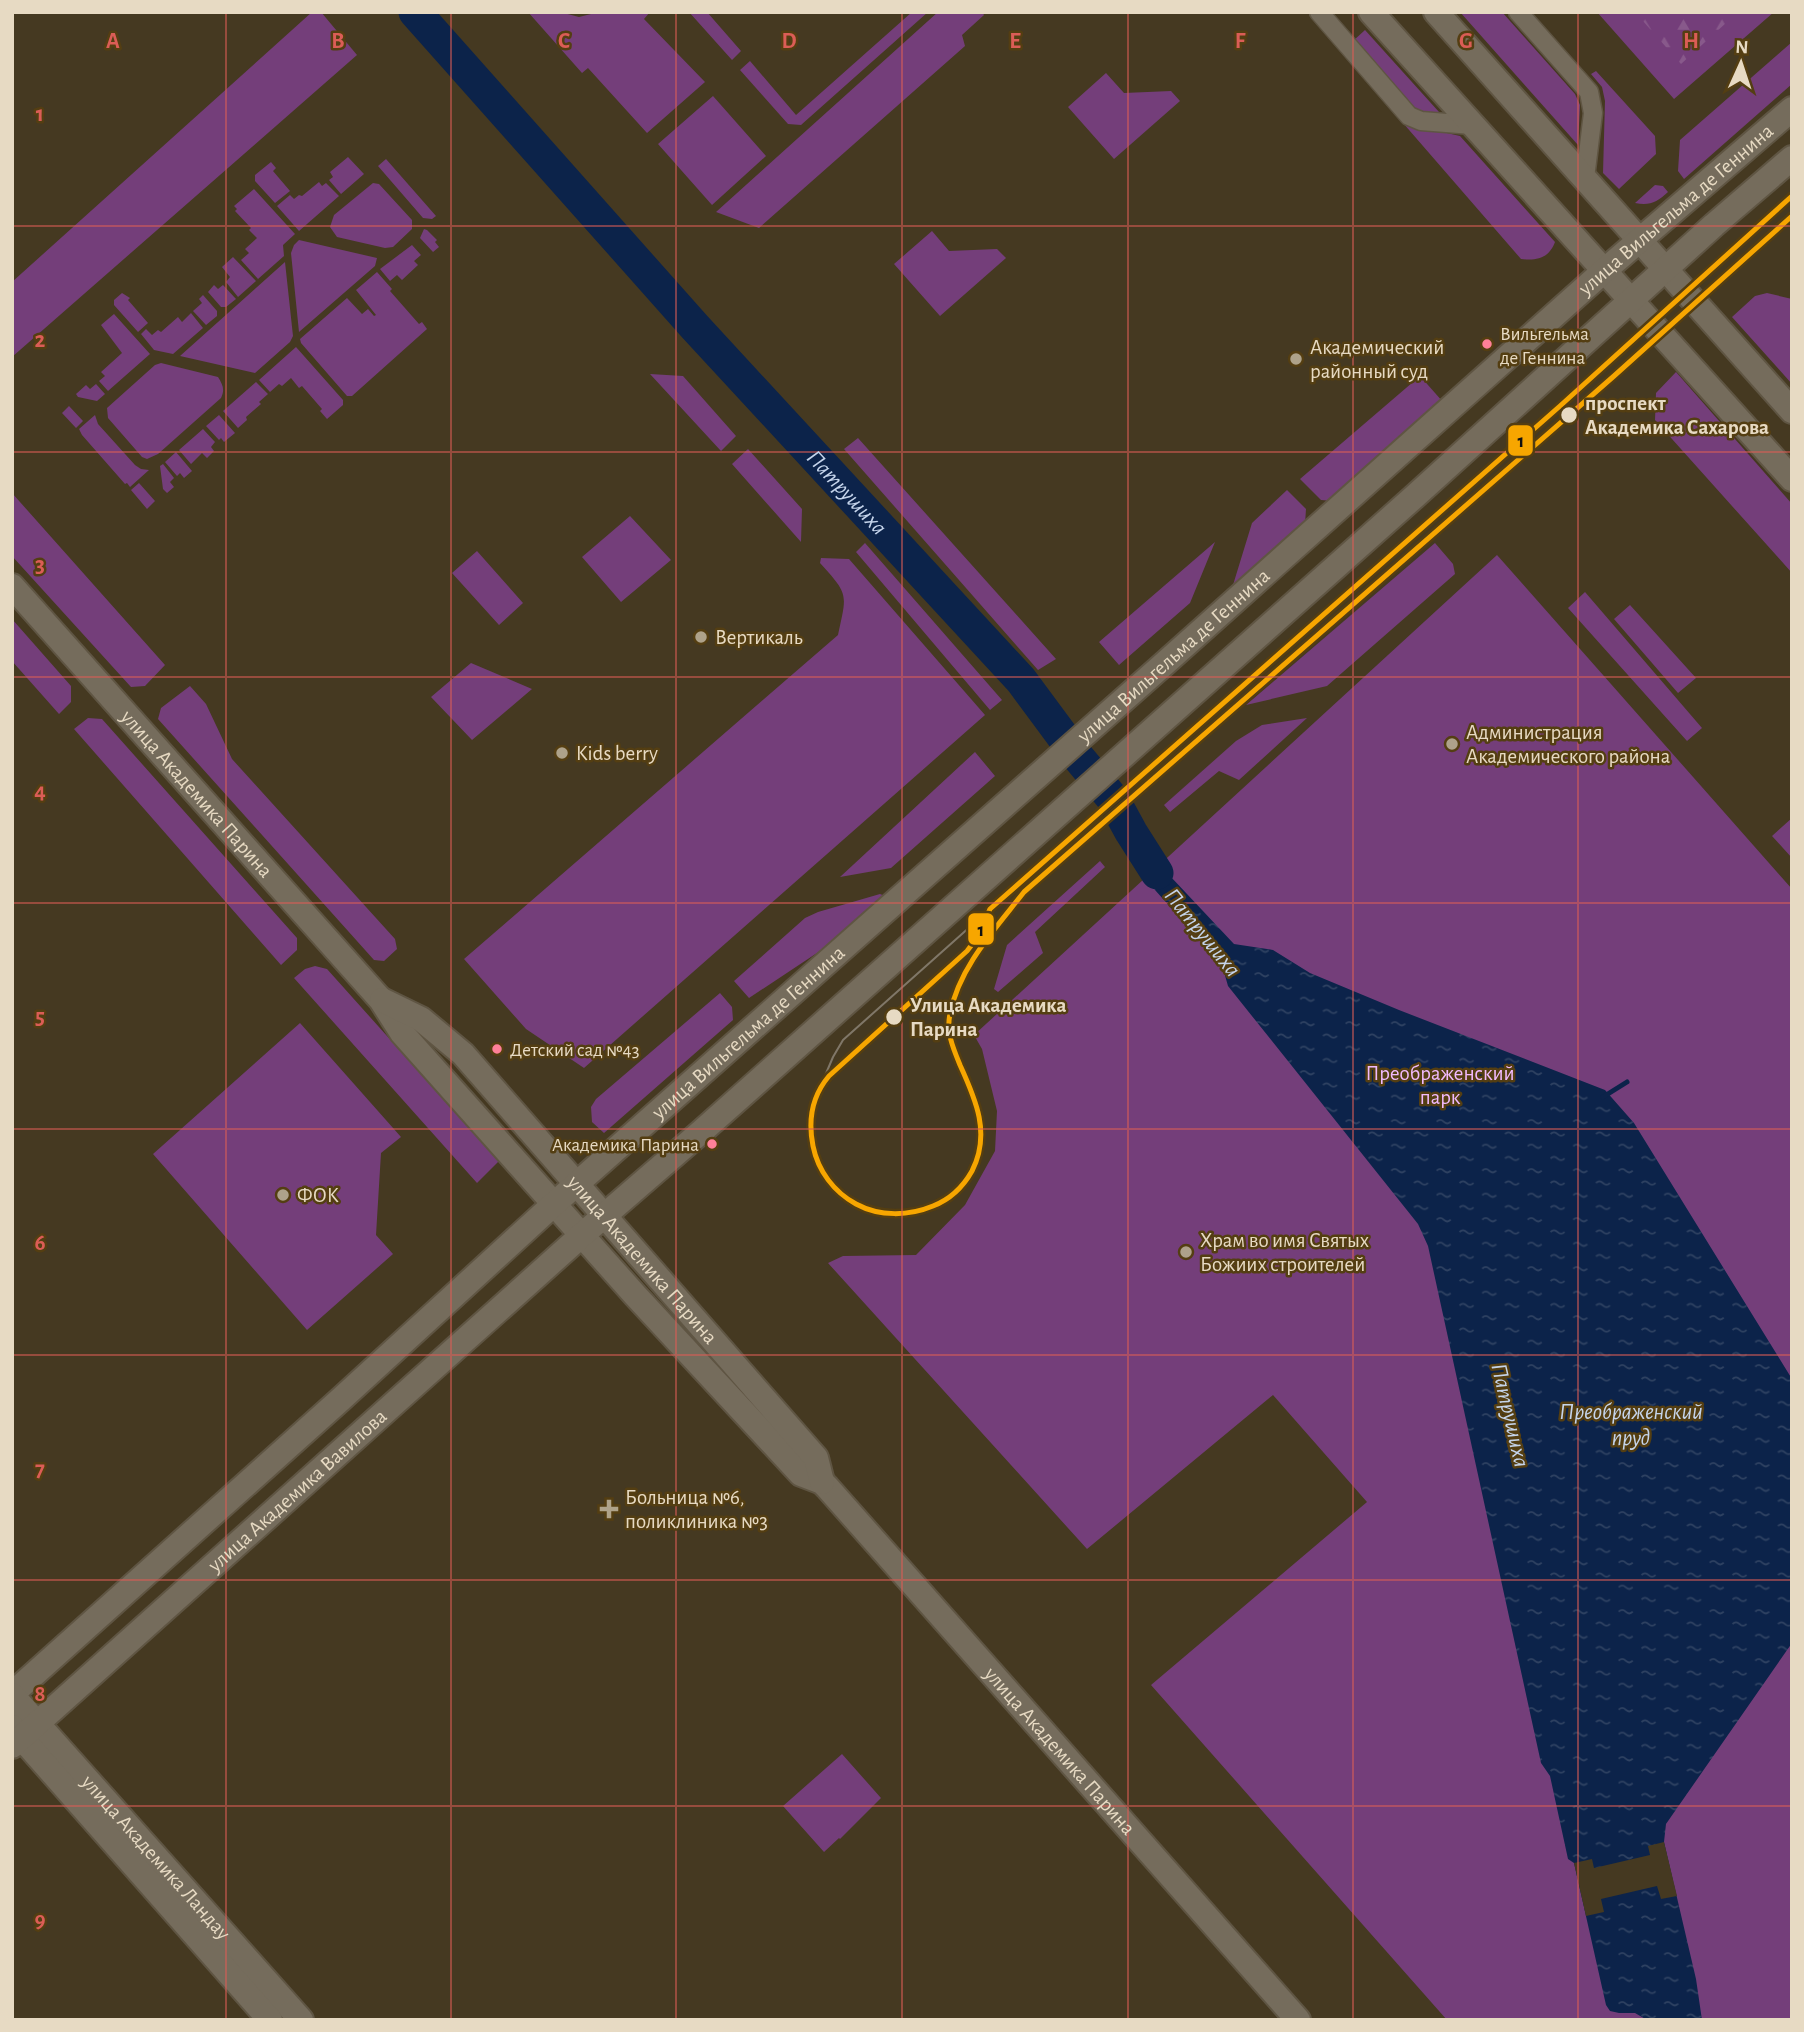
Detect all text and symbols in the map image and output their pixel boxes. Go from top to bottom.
north arrow [1706,28,1776,98]
text: A [106,30,120,53]
text: B [331,30,345,53]
text: C [558,30,570,53]
text: D [781,30,797,53]
text: E [1009,30,1021,53]
text: F [1235,30,1246,53]
text: G [1459,30,1473,53]
text: H [1683,30,1699,53]
text: N [1735,38,1749,57]
text: 1 [36,103,44,126]
street label: улица Вильгельма де Геннина [1574,120,1778,300]
place label: Вильгельма де Геннина [1500,325,1589,368]
text: 2 [35,329,46,352]
place label: Академический районный суд [1310,337,1444,382]
marker: Вильгельма де Геннина [1480,337,1494,351]
marker: Академический районный суд [1288,351,1304,367]
place label: проспект Академика Сахарова [1585,393,1769,438]
marker: проспект Академика Сахарова [1559,405,1579,425]
line badge: 1 [1507,424,1534,457]
text: 1 [1518,432,1524,451]
water label: Патрушиха [802,446,891,540]
text: 3 [35,554,45,577]
street label: улица Вильгельма де Геннина [1073,565,1274,747]
place label: Вертикаль [715,627,803,648]
marker: Вертикаль [693,629,709,645]
street label: улица Академика Парина [116,705,277,882]
place label: Администрация Академического района [1466,722,1671,767]
marker: Администрация Академического района [1444,736,1460,752]
place label: Kids berry [576,743,658,764]
marker: Kids berry [554,745,570,761]
text: 4 [34,780,46,803]
water label: Патрушиха [1160,884,1244,981]
line badge: 1 [967,912,995,946]
text: 1 [978,921,984,940]
street label: улица Вильгельма де Геннина [647,942,849,1124]
place label: Улица Академика Парина [910,995,1066,1040]
text: 5 [35,1006,45,1029]
marker: Улица Академика Парина [884,1007,904,1027]
place label: Детский сад №43 [510,1041,639,1060]
marker: Детский сад №43 [490,1042,504,1056]
park label: Преображенский парк [1365,1063,1515,1108]
place label: Академика Парина [552,1136,699,1155]
marker: Академика Парина [705,1137,719,1151]
street label: улица Академика Парина [563,1171,721,1348]
place label: ФОК [297,1185,339,1206]
marker: ФОК [275,1187,291,1203]
place label: Храм во имя Святых Божиих строителей [1200,1230,1369,1275]
text: 6 [34,1232,46,1255]
marker: Храм во имя Святых Божиих строителей [1178,1244,1194,1260]
water label: Патрушиха [1486,1361,1533,1470]
water label: Преображенский пруд [1559,1401,1703,1450]
street label: улица Академика Вавилова [203,1405,391,1577]
text: 7 [35,1458,45,1481]
place label: Больница №6, поликлиника №3 [625,1487,768,1532]
marker: Больница №6, поликлиника №3 [599,1499,619,1519]
street label: улица Академика Парина [980,1662,1139,1839]
text: 8 [34,1683,46,1706]
street label: улица Академика Ландау [77,1770,234,1944]
text: 9 [34,1909,46,1932]

